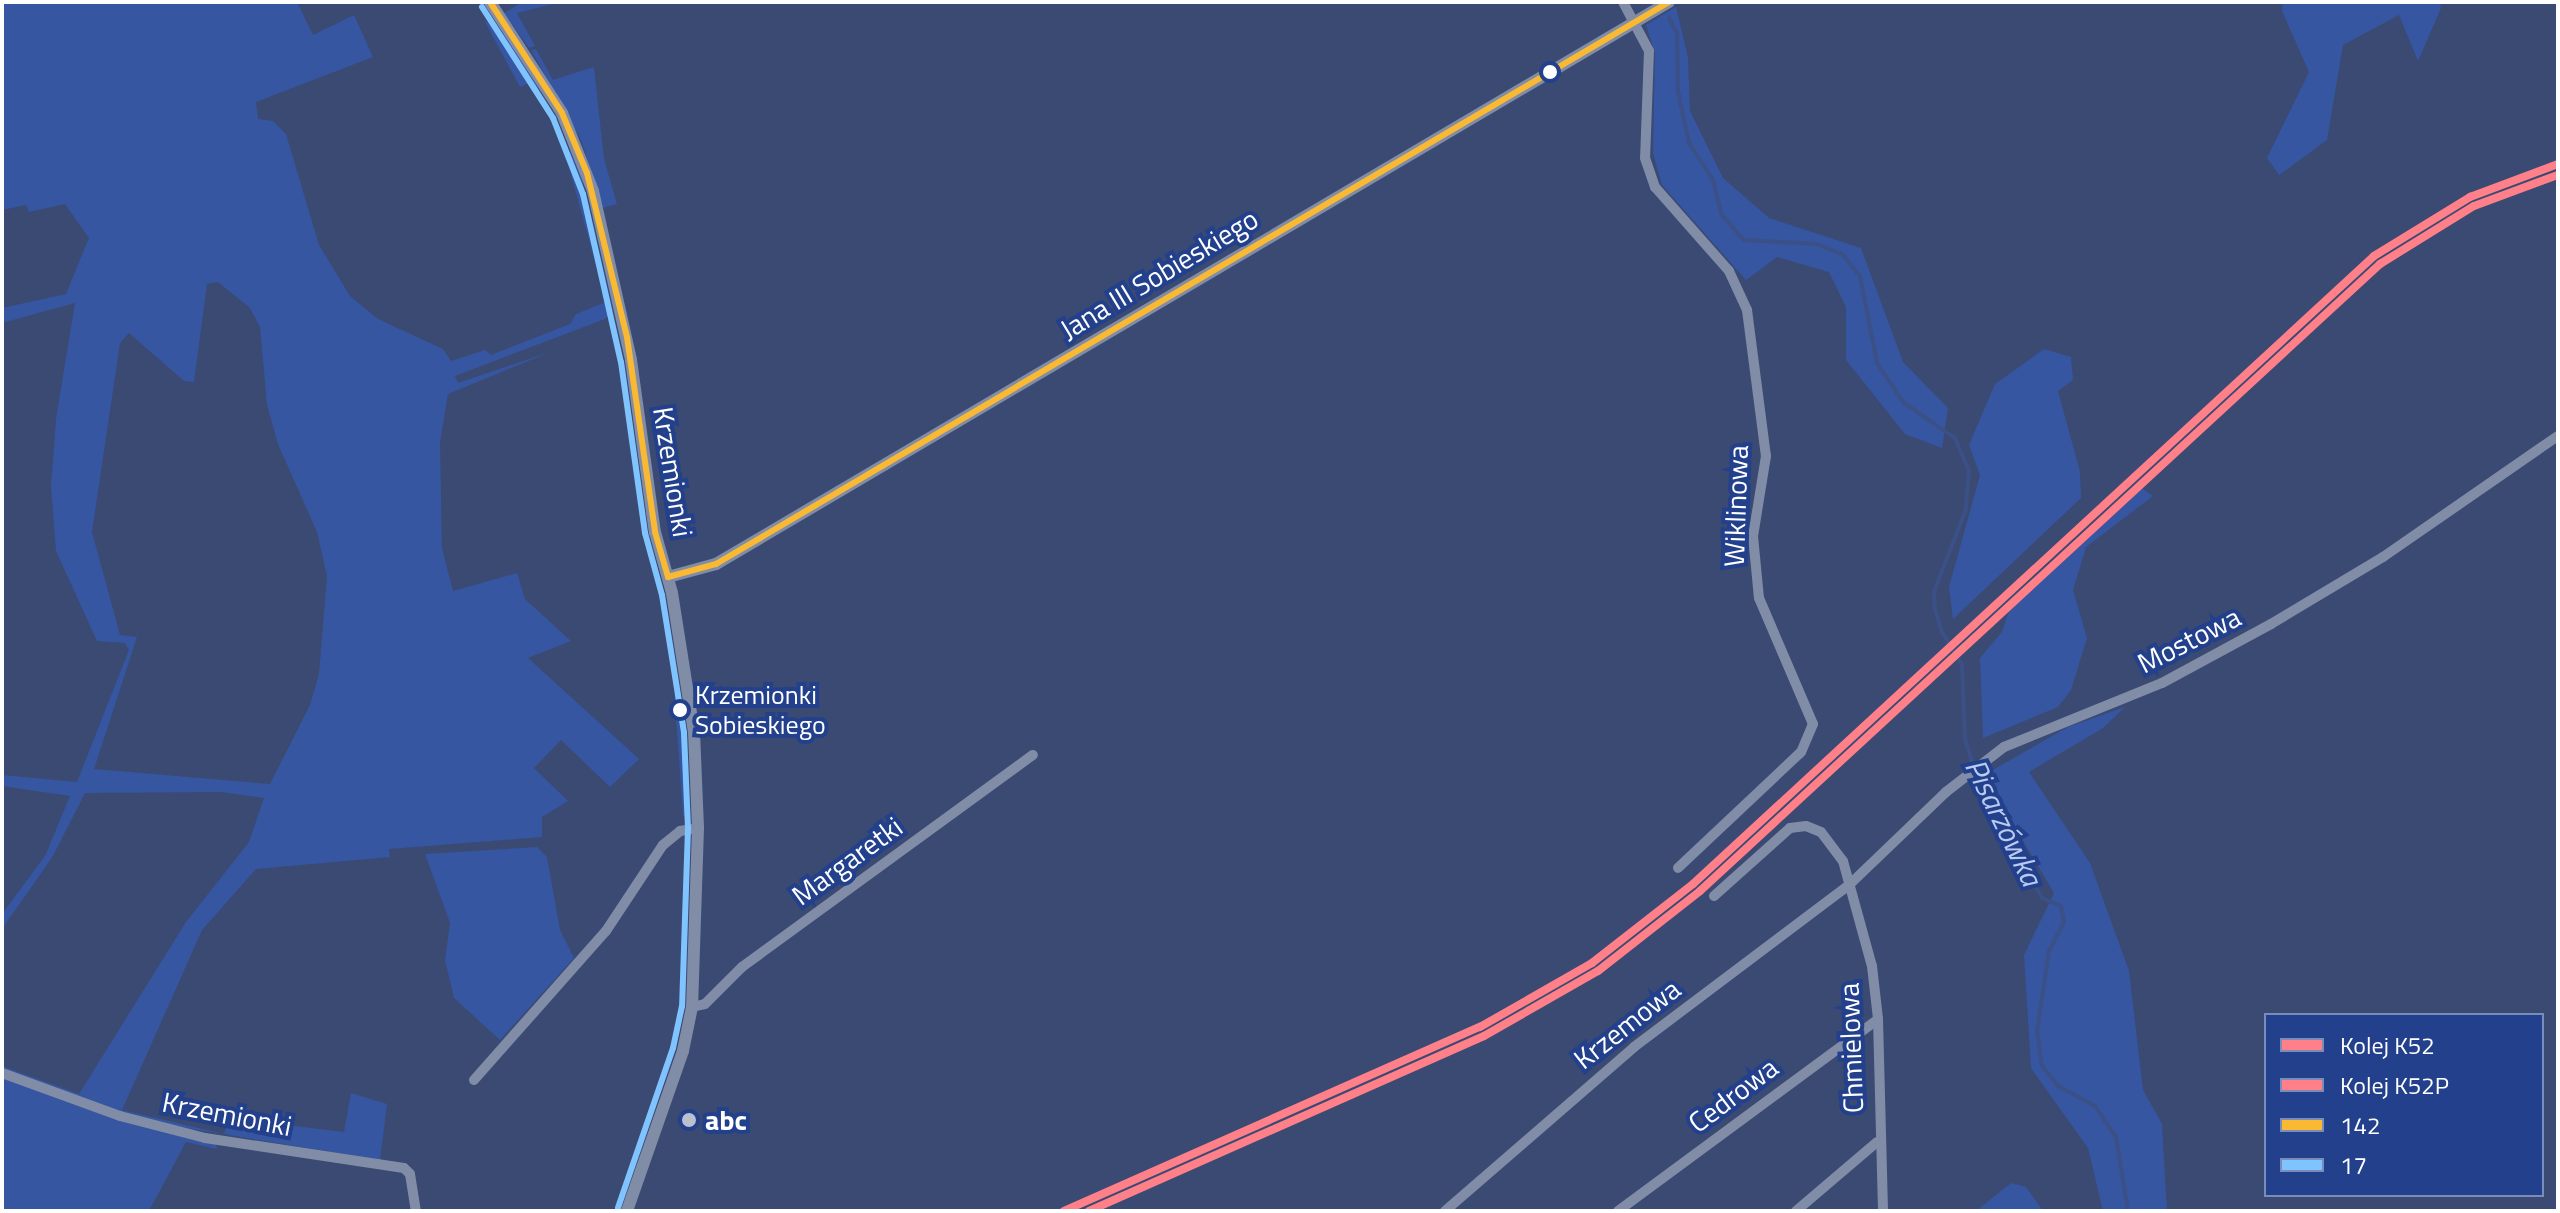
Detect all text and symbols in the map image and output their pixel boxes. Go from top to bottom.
unlabelled marker [1542,64,1558,80]
street label: Jana III Sobieskiego [1054,202,1264,346]
street label: Krzemionki [646,405,700,539]
street label: Wiklinowa [1717,445,1755,567]
street label: Mostowa [2132,600,2246,680]
place label: Krzemionki Sobieskiego [695,679,826,740]
marker: Krzemionki Sobieskiego [672,702,688,718]
water label: Pisarzówka [1958,753,2050,891]
street label: Margaretki [785,810,909,912]
street label: Krzemowa [1567,972,1687,1076]
street label: Chmielowa [1832,982,1870,1114]
legend [2264,1013,2544,1197]
text: Kolej K52 [2340,1027,2435,1063]
street label: Cedrowa [1682,1051,1784,1139]
text: Kolej K52P [2340,1067,2449,1103]
street label: Krzemionki [159,1085,295,1143]
place label: abc [705,1103,747,1137]
text: 142 [2340,1107,2380,1143]
marker: abc [680,1111,698,1129]
text: 17 [2340,1147,2367,1183]

